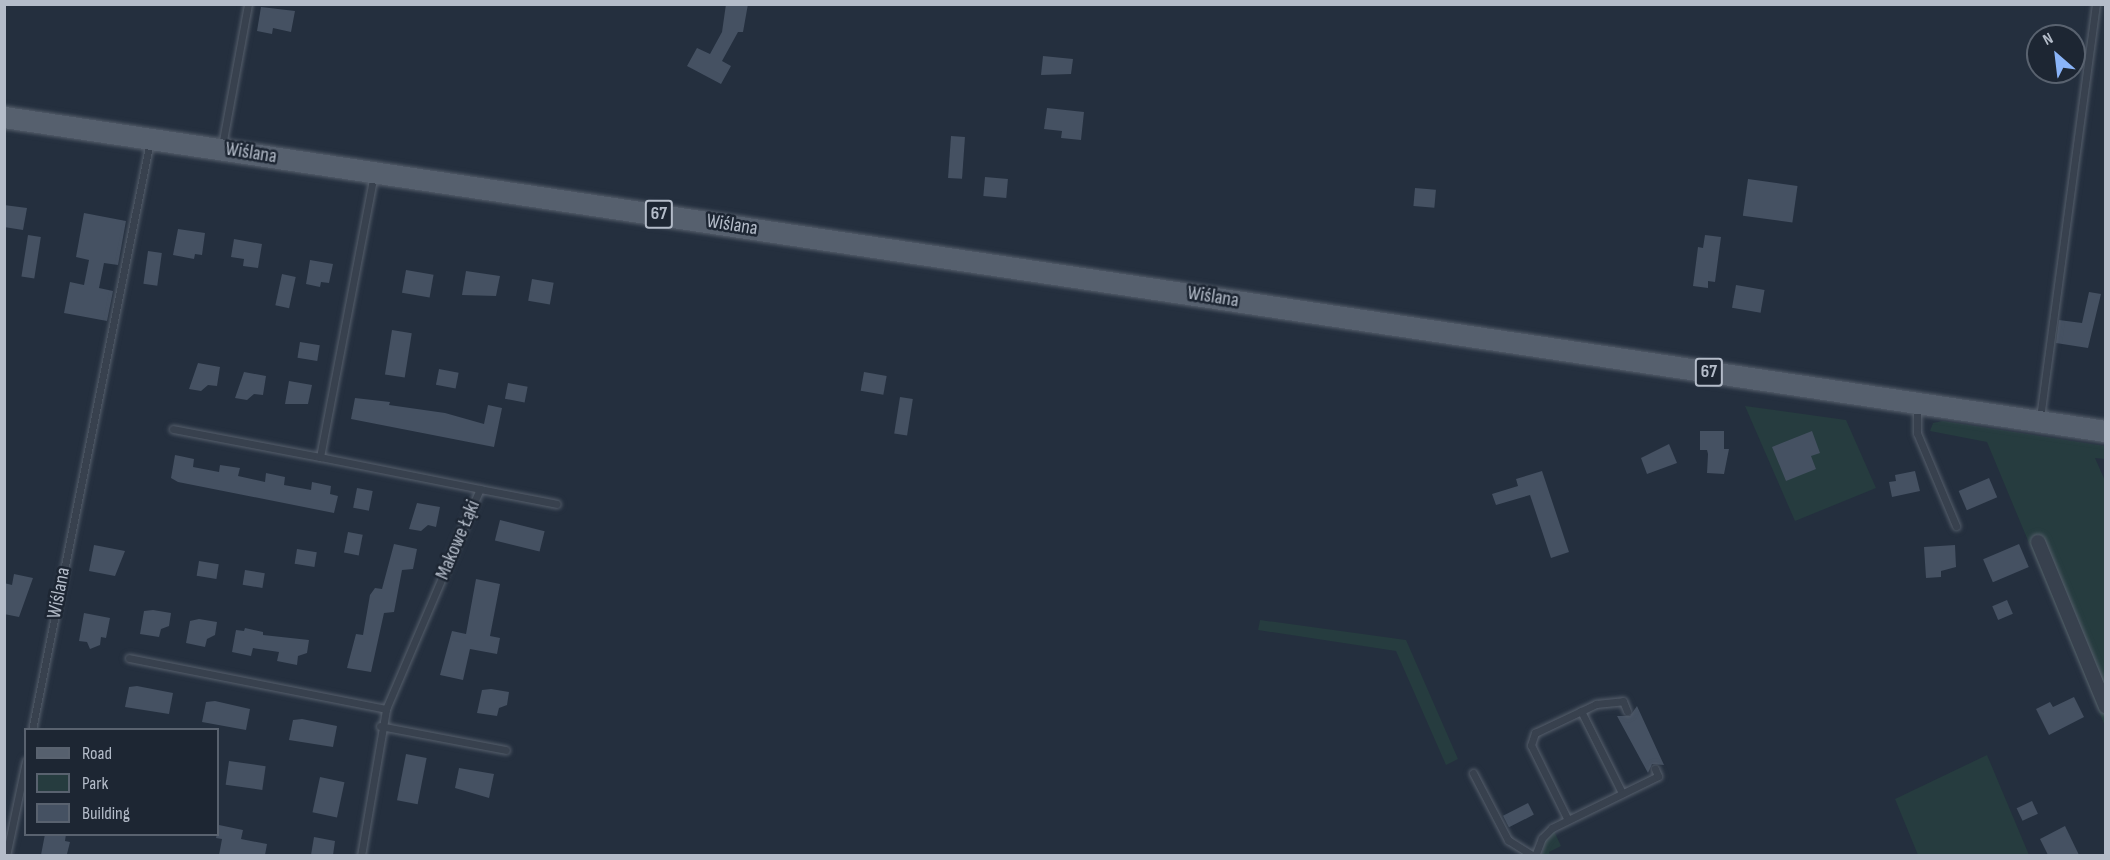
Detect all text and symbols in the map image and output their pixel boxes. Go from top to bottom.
north arrow [2026,24,2086,84]
text: N [2040,29,2056,50]
street label: Wiślana [224,137,278,169]
road number: 67 [644,199,674,229]
street label: Wiślana [705,209,759,241]
street label: Wiślana [1186,281,1240,313]
road number: 67 [1694,357,1724,387]
street label: Makowe Łąki [431,497,485,583]
street label: Wiślana [42,565,76,621]
legend [24,728,219,836]
text: Road [82,743,112,764]
text: Park [82,773,108,794]
text: Building [82,803,130,824]

